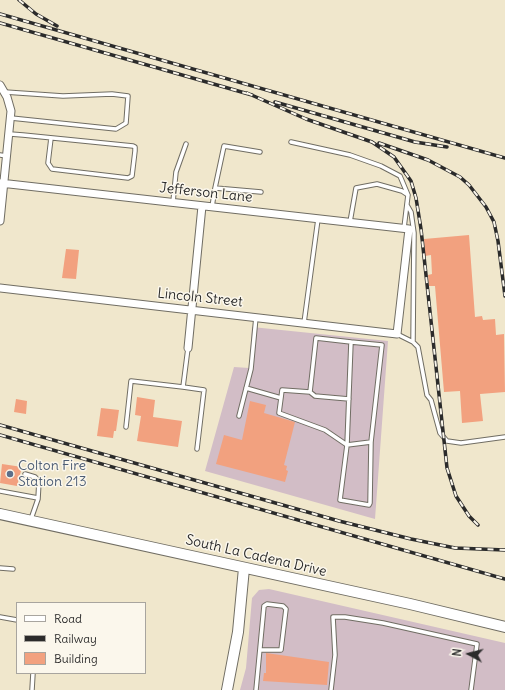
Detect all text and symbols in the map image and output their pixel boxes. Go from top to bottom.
street label: Jefferson Lane [159,180,253,206]
street label: Lincoln Street [157,285,243,311]
place label: Colton Fire Station 213 [18,458,87,490]
marker: Colton Fire Station 213 [5,469,15,479]
street label: South La Cadena Drive [184,532,328,580]
legend [16,602,146,674]
text: Road [54,611,82,626]
text: Railway [54,631,97,646]
north arrow [449,634,489,674]
text: N [450,648,465,657]
text: Building [54,651,98,666]

